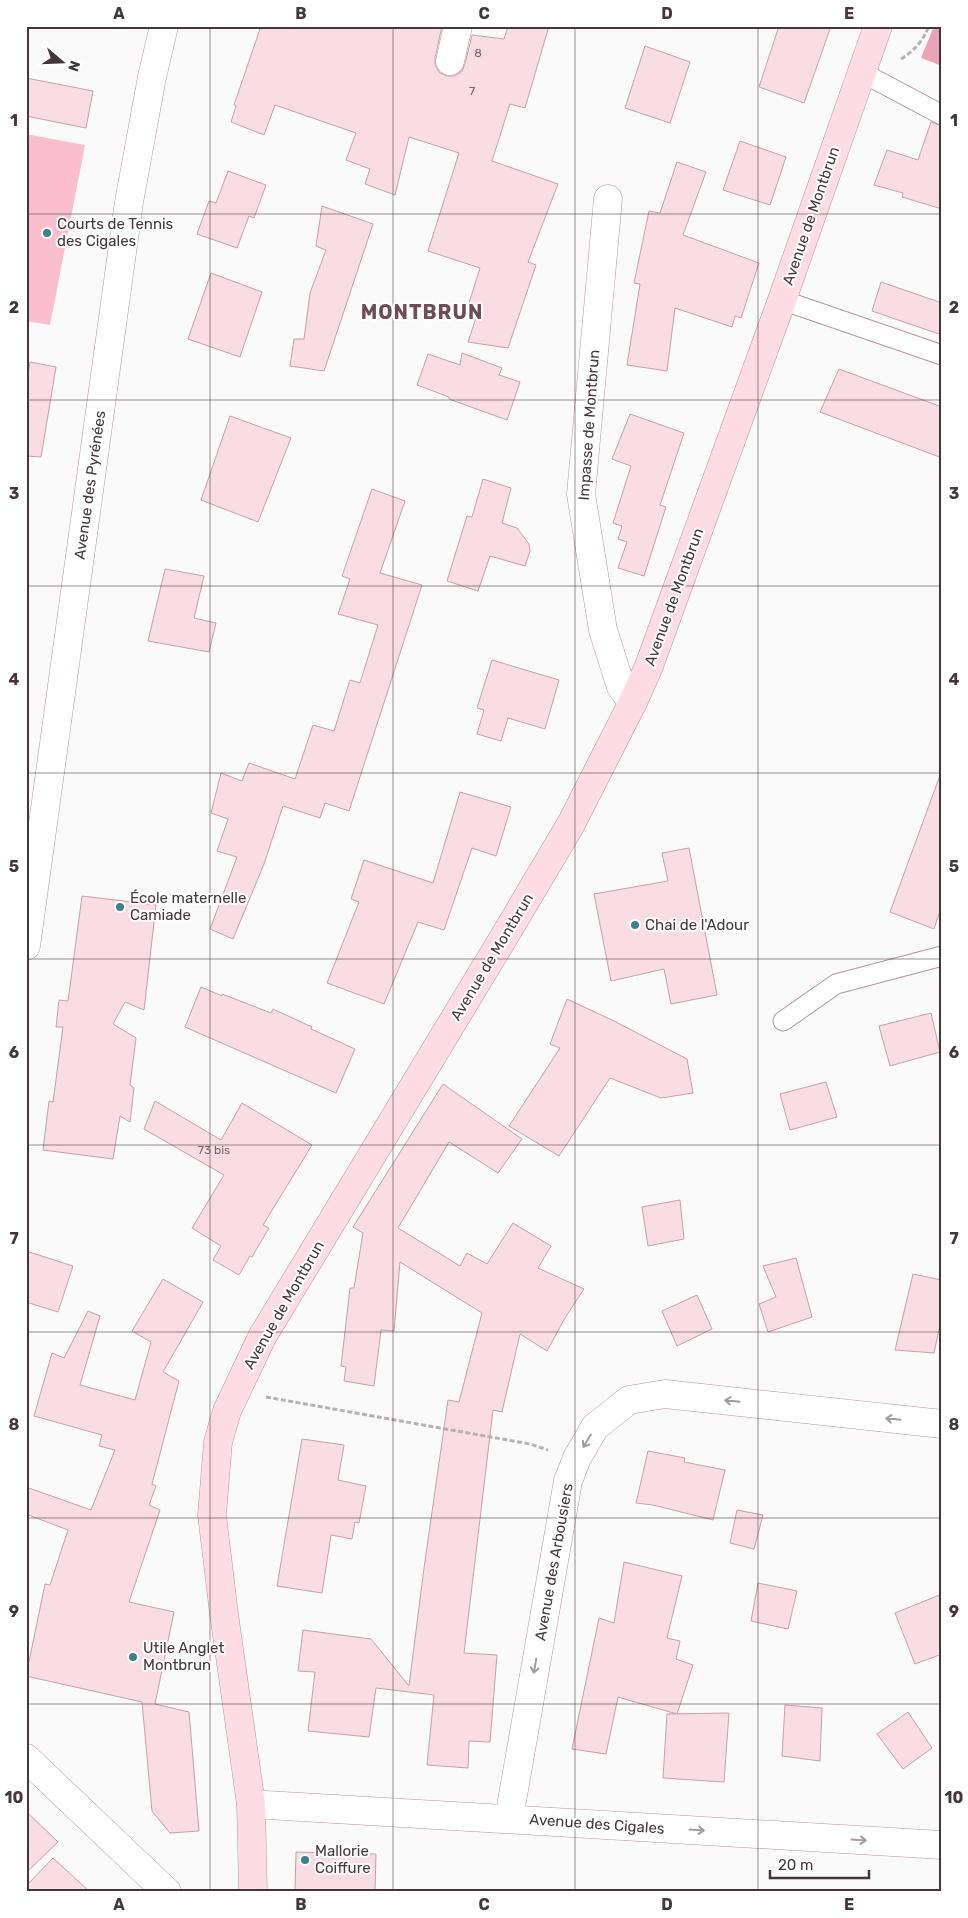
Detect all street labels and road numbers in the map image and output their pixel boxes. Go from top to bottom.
street label: Avenue de Montbrun [779,144,843,288]
street label: Impasse de Montbrun [575,349,603,501]
street label: Avenue des Pyrénées [71,409,109,561]
street label: Avenue de Montbrun [641,526,707,668]
street label: Avenue de Montbrun [447,890,537,1024]
street label: Avenue de Montbrun [240,1238,328,1372]
street label: Avenue des Arbousiers [531,1481,577,1642]
street label: Avenue des Cigales [529,1810,666,1838]

